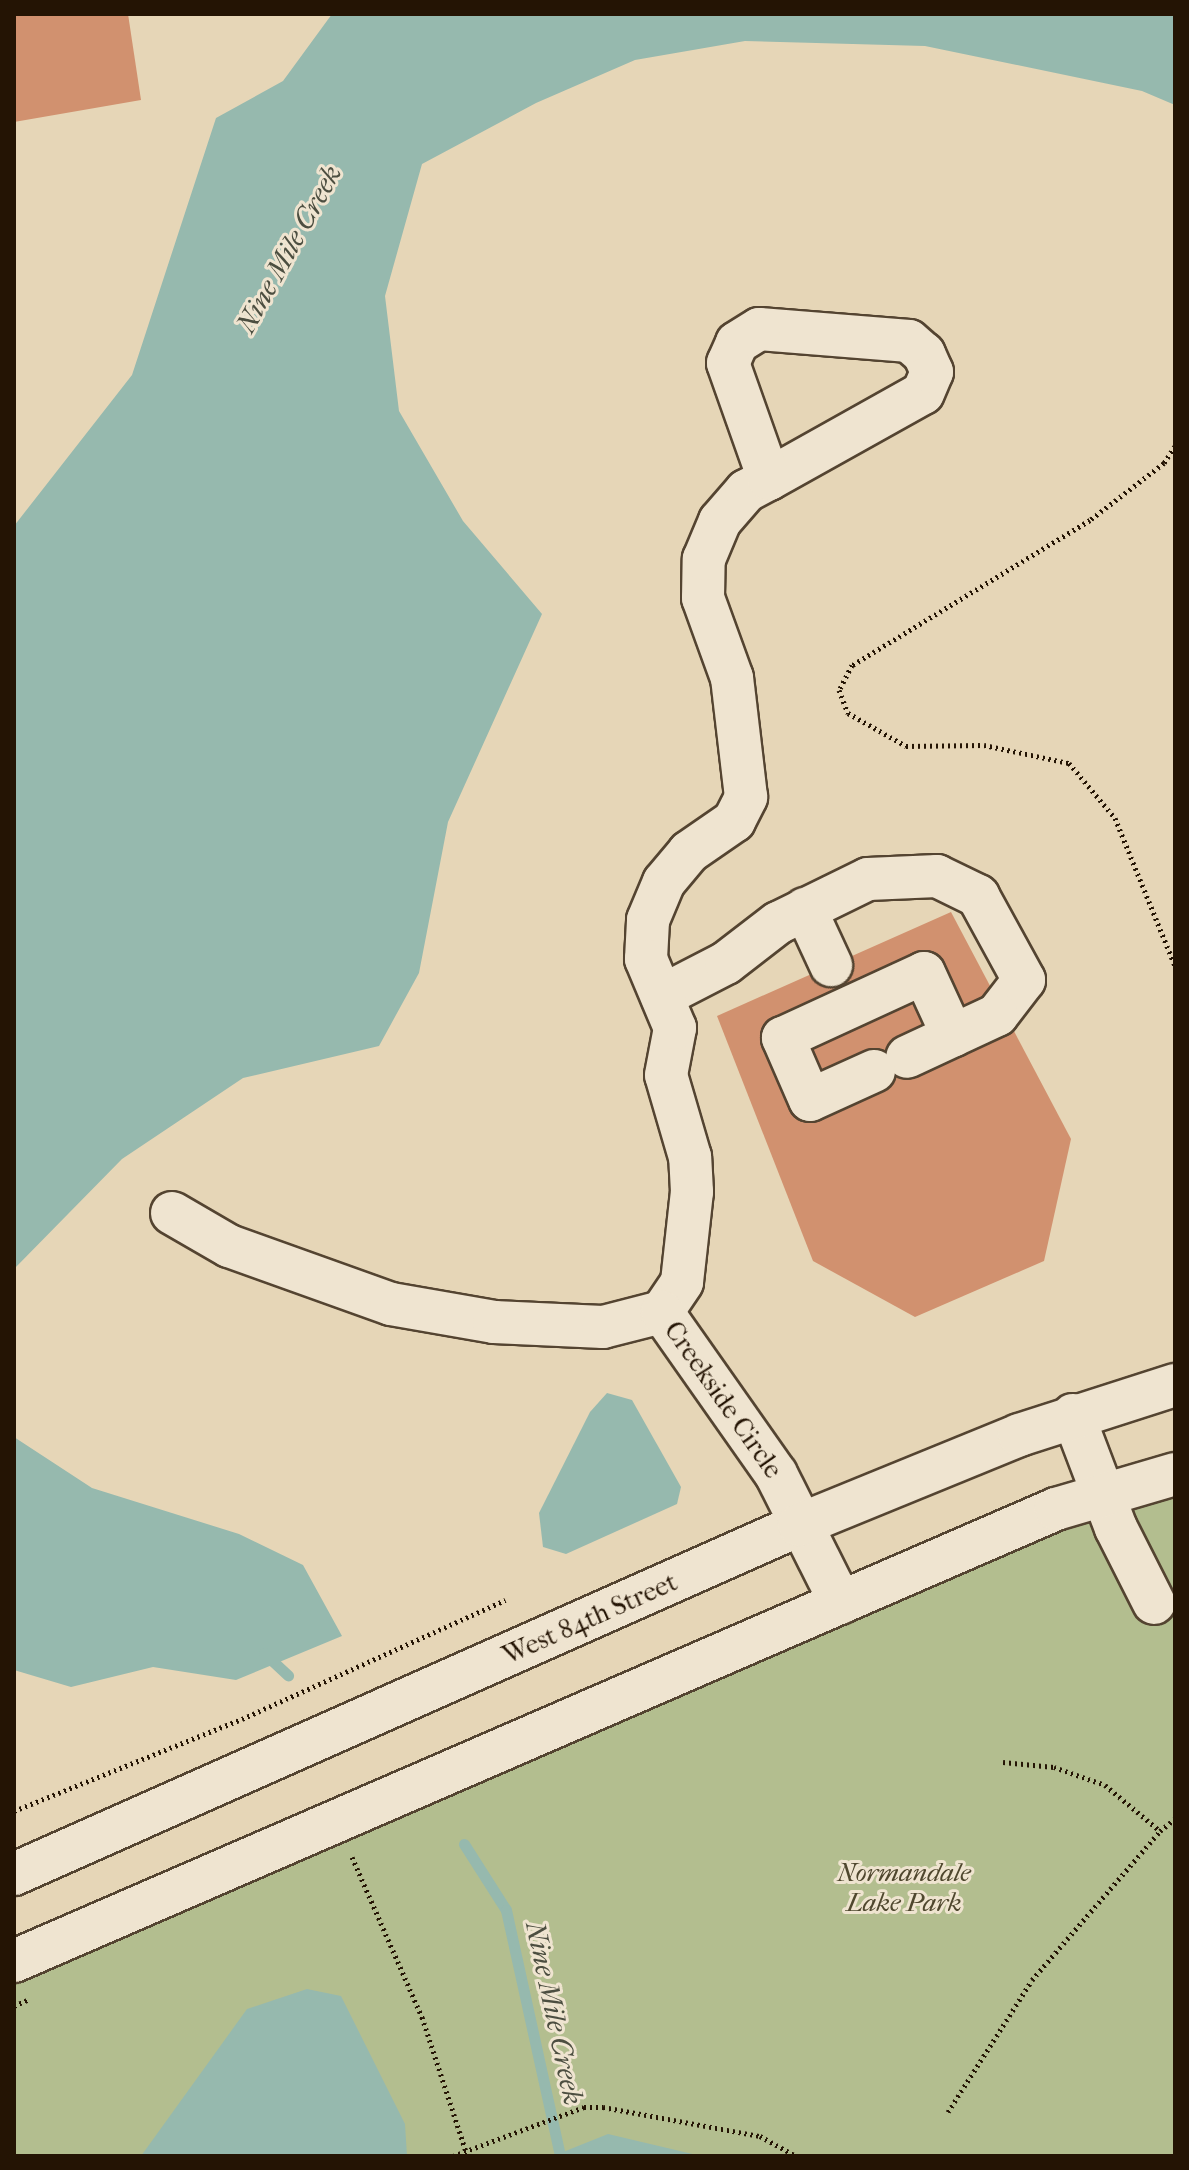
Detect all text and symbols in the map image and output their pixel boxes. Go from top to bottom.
water label: Nine Mile Creek [229,159,349,339]
street label: Creekside Circle [657,1316,789,1484]
street label: West 84th Street [498,1567,682,1671]
park label: Normandale Lake Park [837,1857,971,1918]
water label: Nine Mile Creek [518,1918,590,2108]

